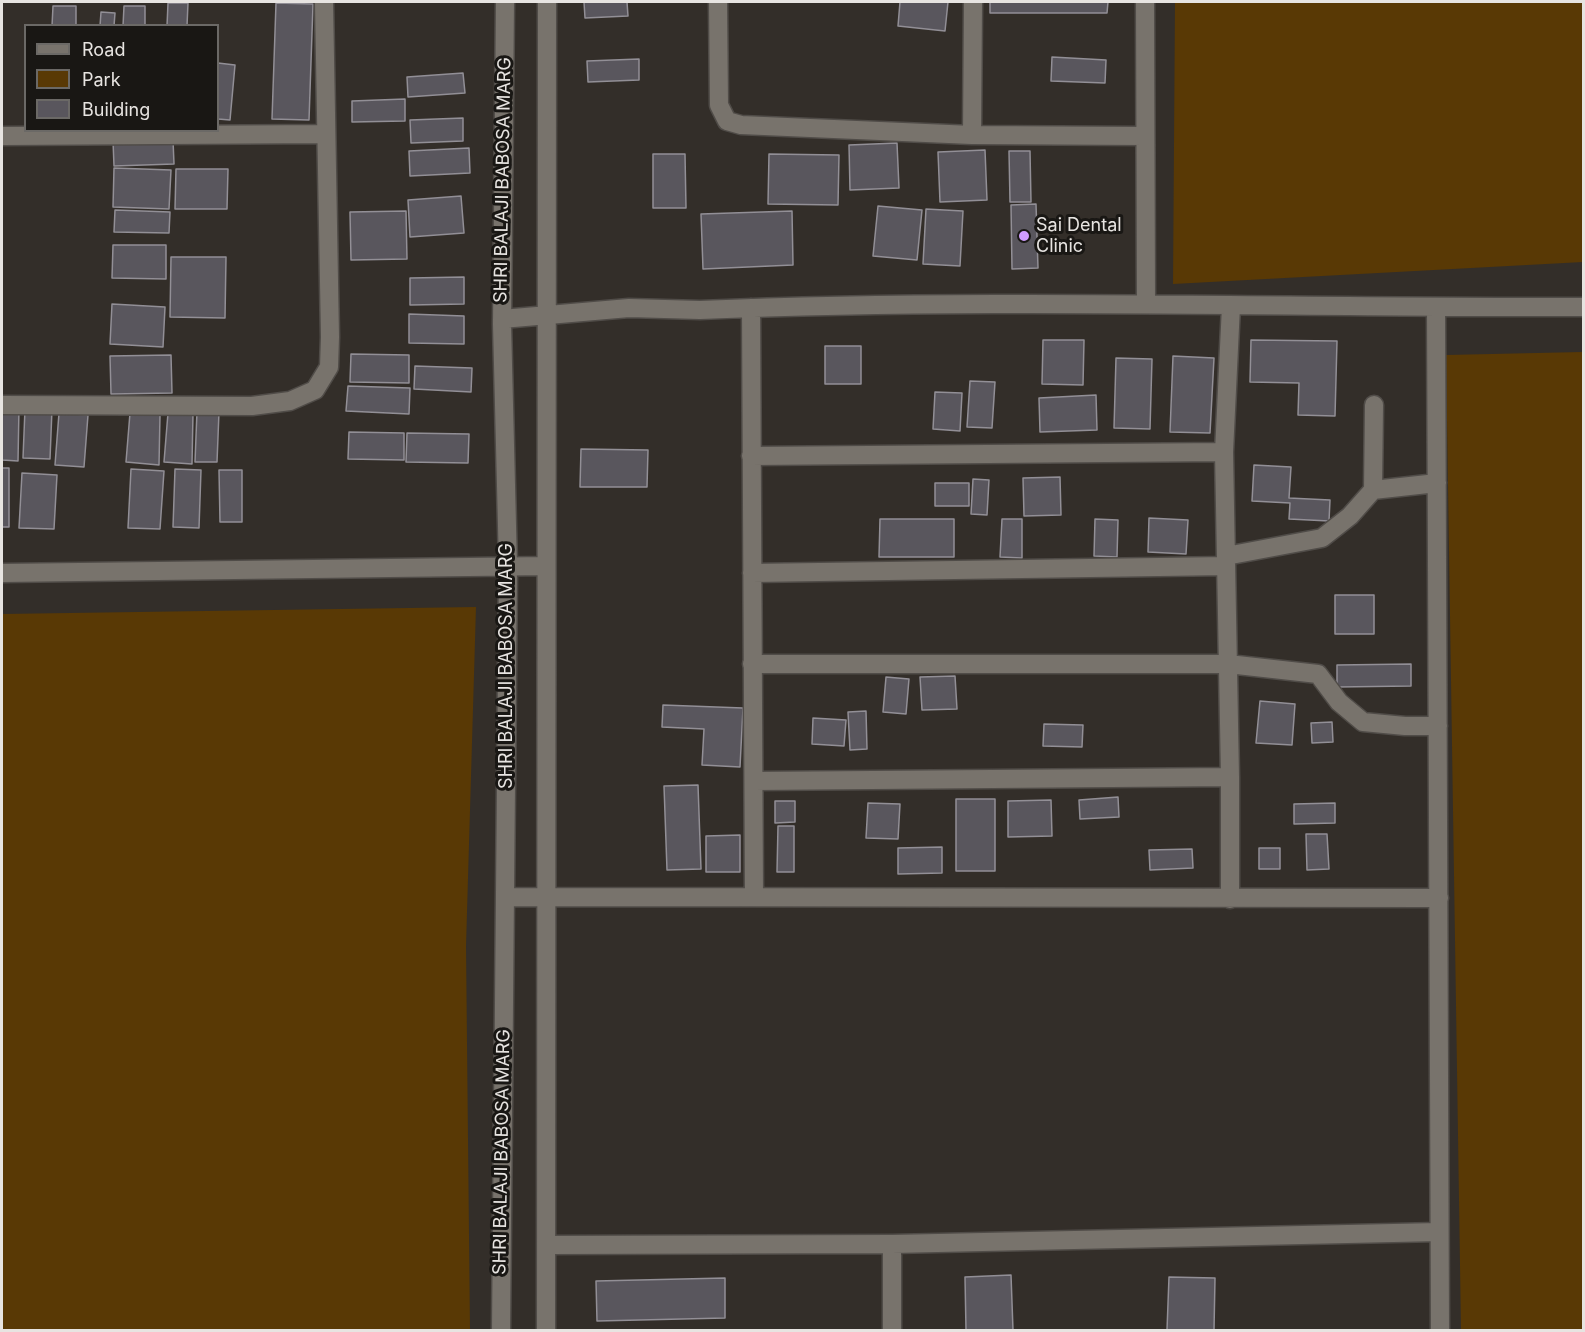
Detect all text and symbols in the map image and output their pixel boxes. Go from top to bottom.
legend [24,24,219,132]
text: Road [82,39,125,60]
street label: SHRI BALAJI BABOSA MARG [490,57,516,303]
text: Park [82,69,121,90]
text: Building [82,99,150,120]
place label: Sai Dental Clinic [1036,215,1122,258]
marker: Sai Dental Clinic [1017,229,1031,243]
street label: SHRI BALAJI BABOSA MARG [496,543,518,789]
street label: SHRI BALAJI BABOSA MARG [489,1029,515,1275]

